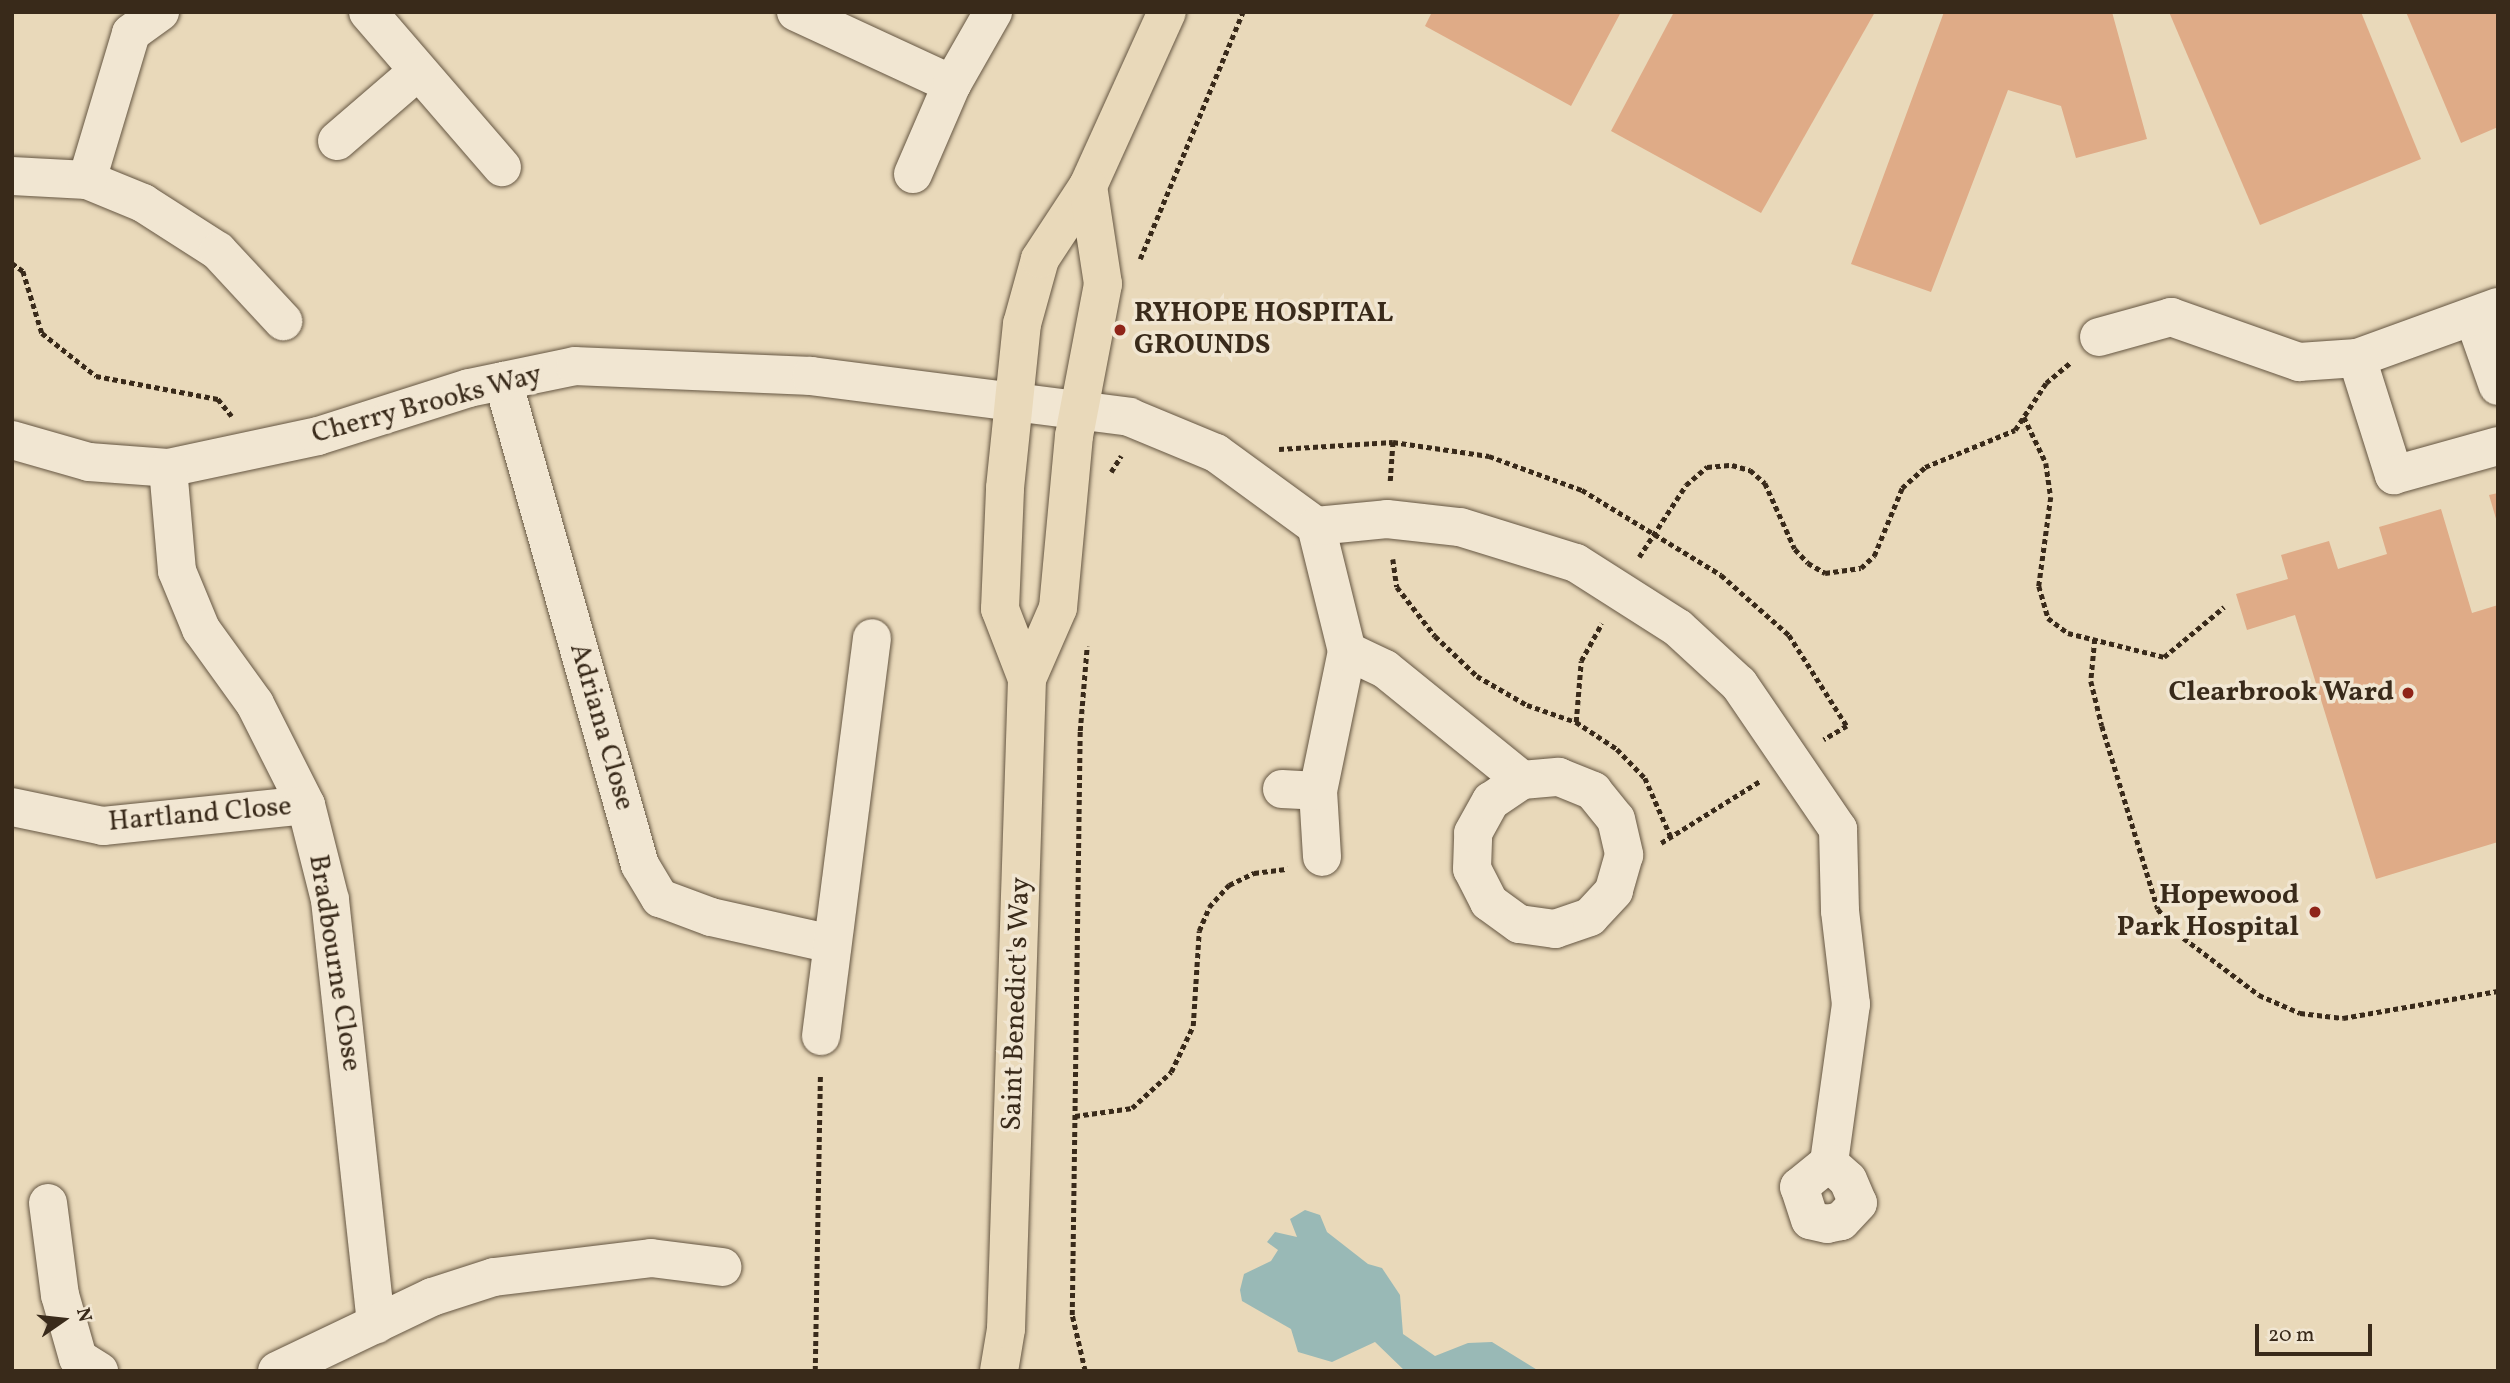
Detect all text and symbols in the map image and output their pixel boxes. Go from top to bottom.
place label: RYHOPE HOSPITAL GROUNDS [1134,297,1393,363]
marker: RYHOPE HOSPITAL GROUNDS [1112,322,1128,338]
street label: Cherry Brooks Way [308,358,546,452]
street label: Adriana Close [561,640,641,814]
place label: Clearbrook Ward [2168,676,2394,710]
marker: Clearbrook Ward [2400,685,2416,701]
street label: Hartland Close [107,790,293,840]
street label: Bradbourne Close [300,852,368,1074]
street label: Saint Benedict's Way [996,876,1038,1132]
place label: Hopewood Park Hospital [2117,879,2299,945]
marker: Hopewood Park Hospital [2305,902,2325,922]
north arrow [28,1285,98,1355]
text: N [69,1305,98,1325]
scale bar [2258,1310,2375,1354]
text: 20 m [2268,1321,2314,1350]

